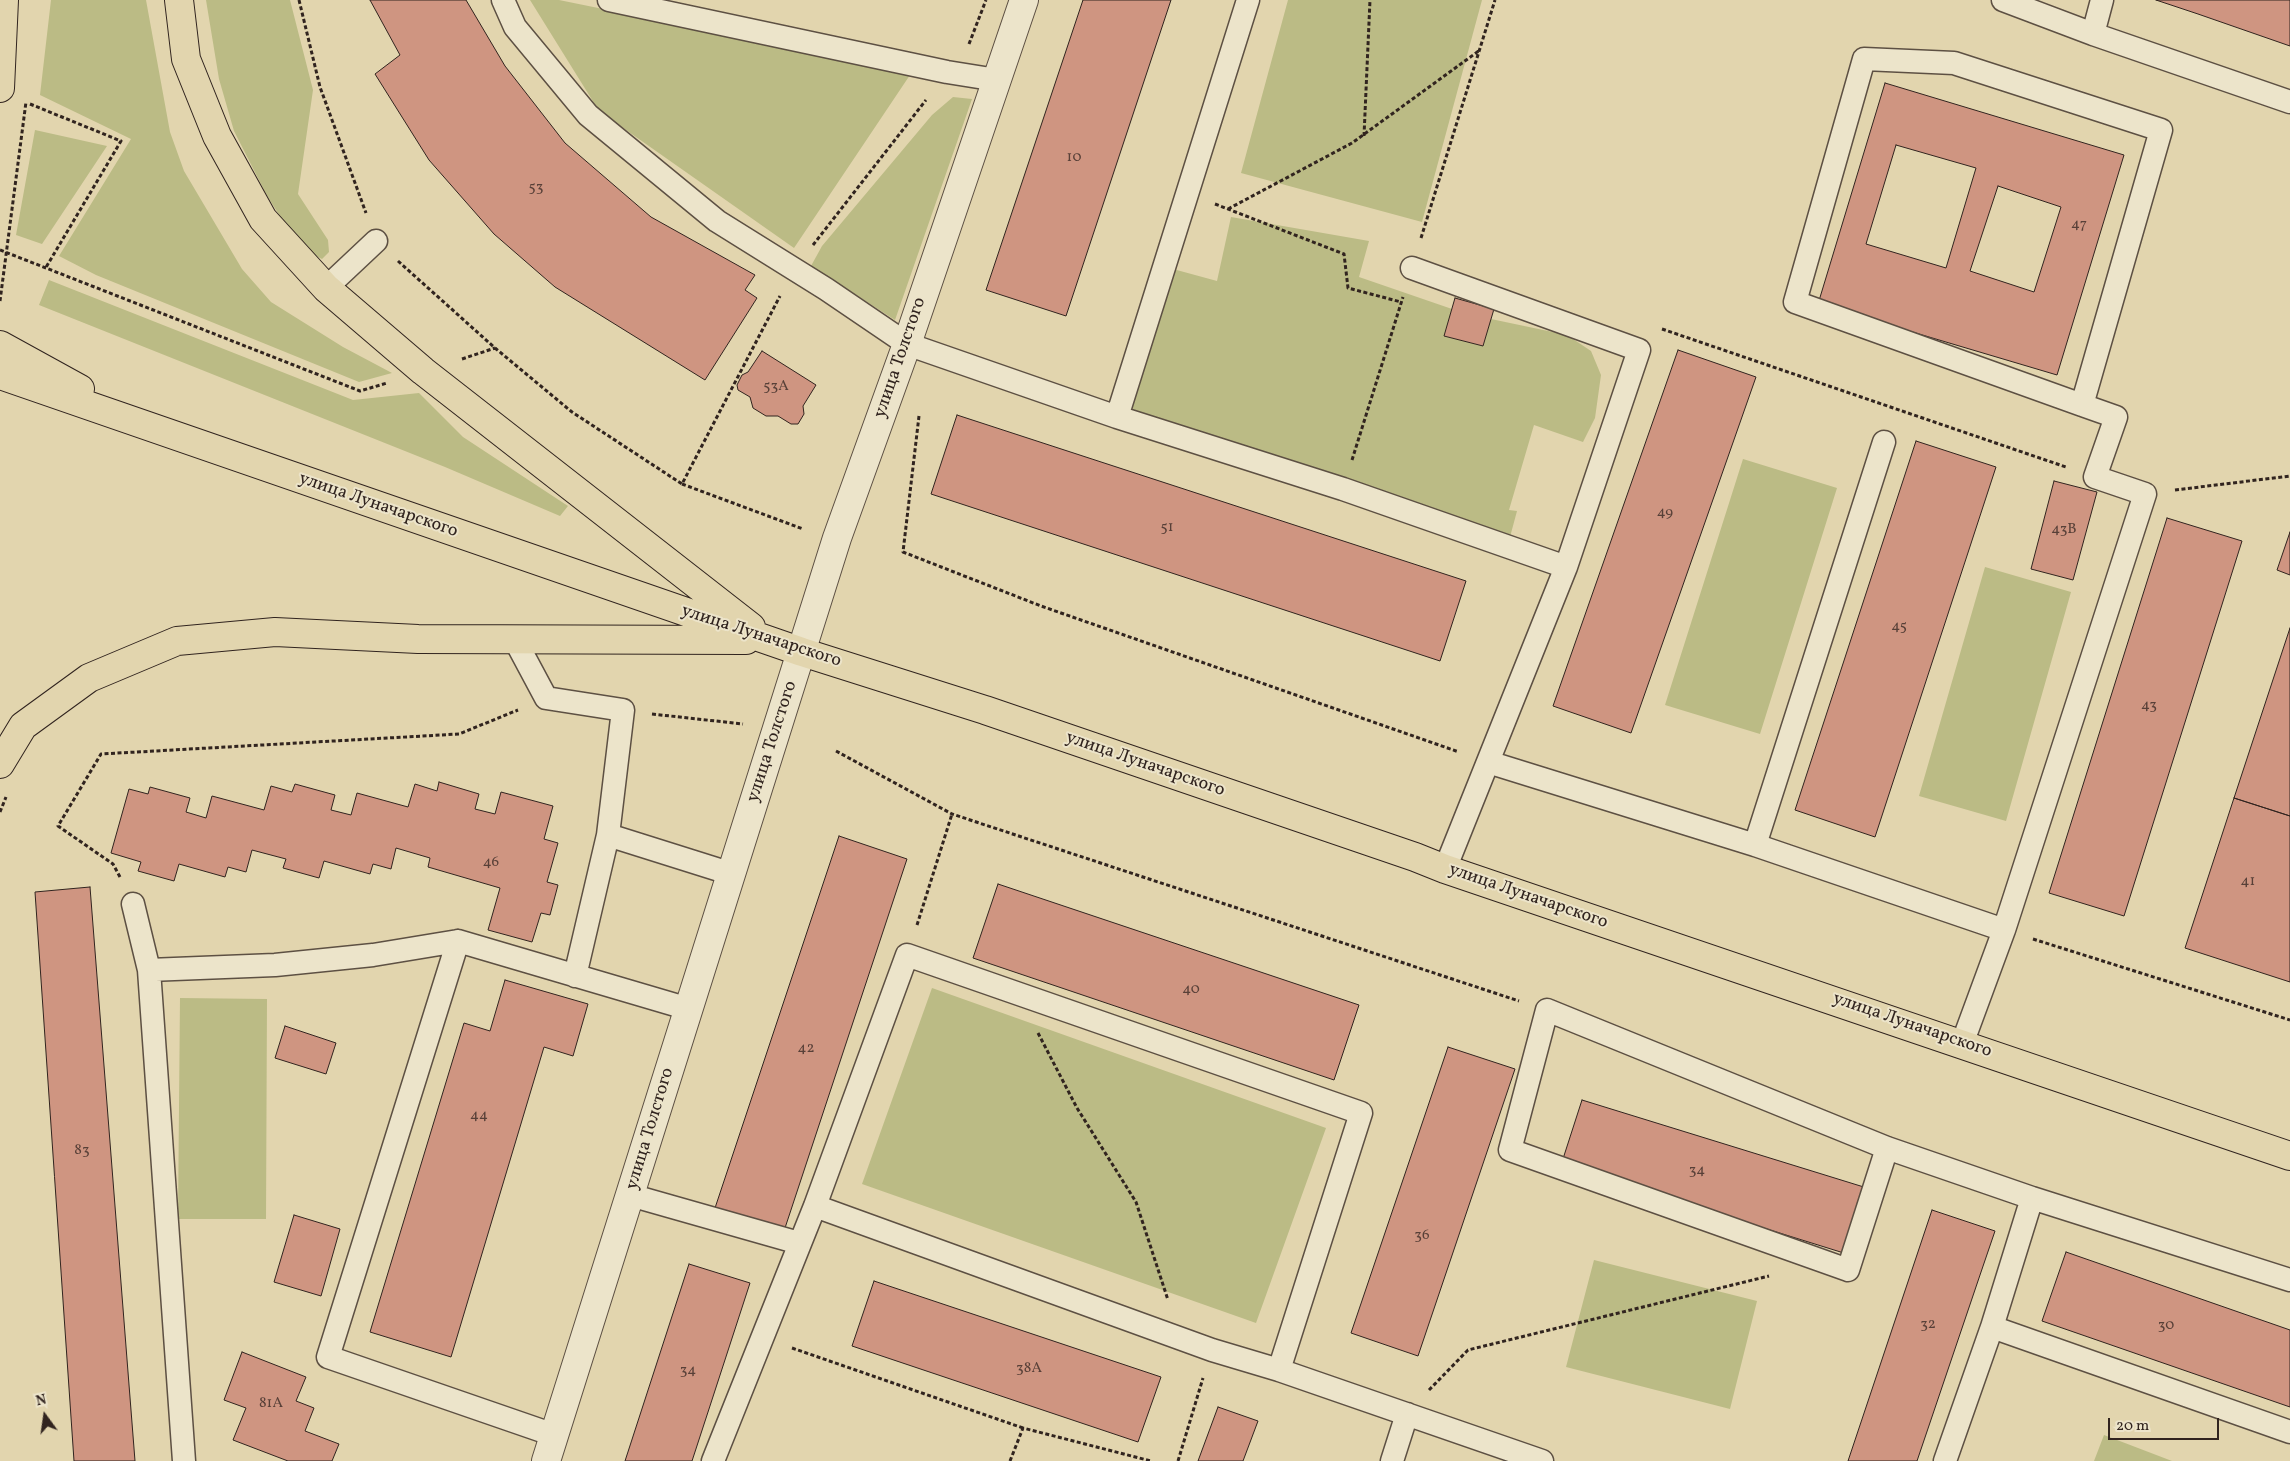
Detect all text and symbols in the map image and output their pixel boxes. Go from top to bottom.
house number: 10 [1067,149,1081,167]
house number: 53 [529,179,543,197]
house number: 47 [2071,216,2087,234]
street label: улица Толстого [870,295,932,421]
house number: 53А [763,378,789,396]
street label: улица Луначарского [296,469,460,543]
house number: 49 [1657,504,1673,522]
house number: 51 [1160,519,1174,537]
house number: 43В [2051,521,2077,539]
street label: улица Луначарского [678,601,844,673]
house number: 45 [1891,618,1907,636]
street label: улица Толстого [743,679,803,805]
house number: 43 [2141,697,2157,715]
street label: улица Луначарского [1063,728,1227,802]
house number: 46 [483,854,499,872]
street label: улица Луначарского [1446,860,1610,934]
house number: 41 [2241,873,2255,891]
house number: 40 [1182,981,1200,999]
street label: улица Луначарского [1830,989,1994,1063]
house number: 42 [797,1040,815,1058]
street label: улица Толстого [622,1065,680,1193]
house number: 44 [470,1107,488,1125]
house number: 83 [74,1142,90,1160]
house number: 34 [1689,1162,1705,1180]
house number: 36 [1414,1227,1430,1245]
house number: 32 [1920,1316,1936,1334]
house number: 30 [2158,1317,2174,1335]
house number: 38А [1016,1360,1042,1378]
house number: 34 [680,1362,696,1380]
north arrow [20,1391,70,1441]
text: N [34,1391,48,1411]
house number: 81А [259,1395,283,1413]
scale bar [2110,1408,2221,1440]
text: 20 m [2116,1416,2149,1437]

